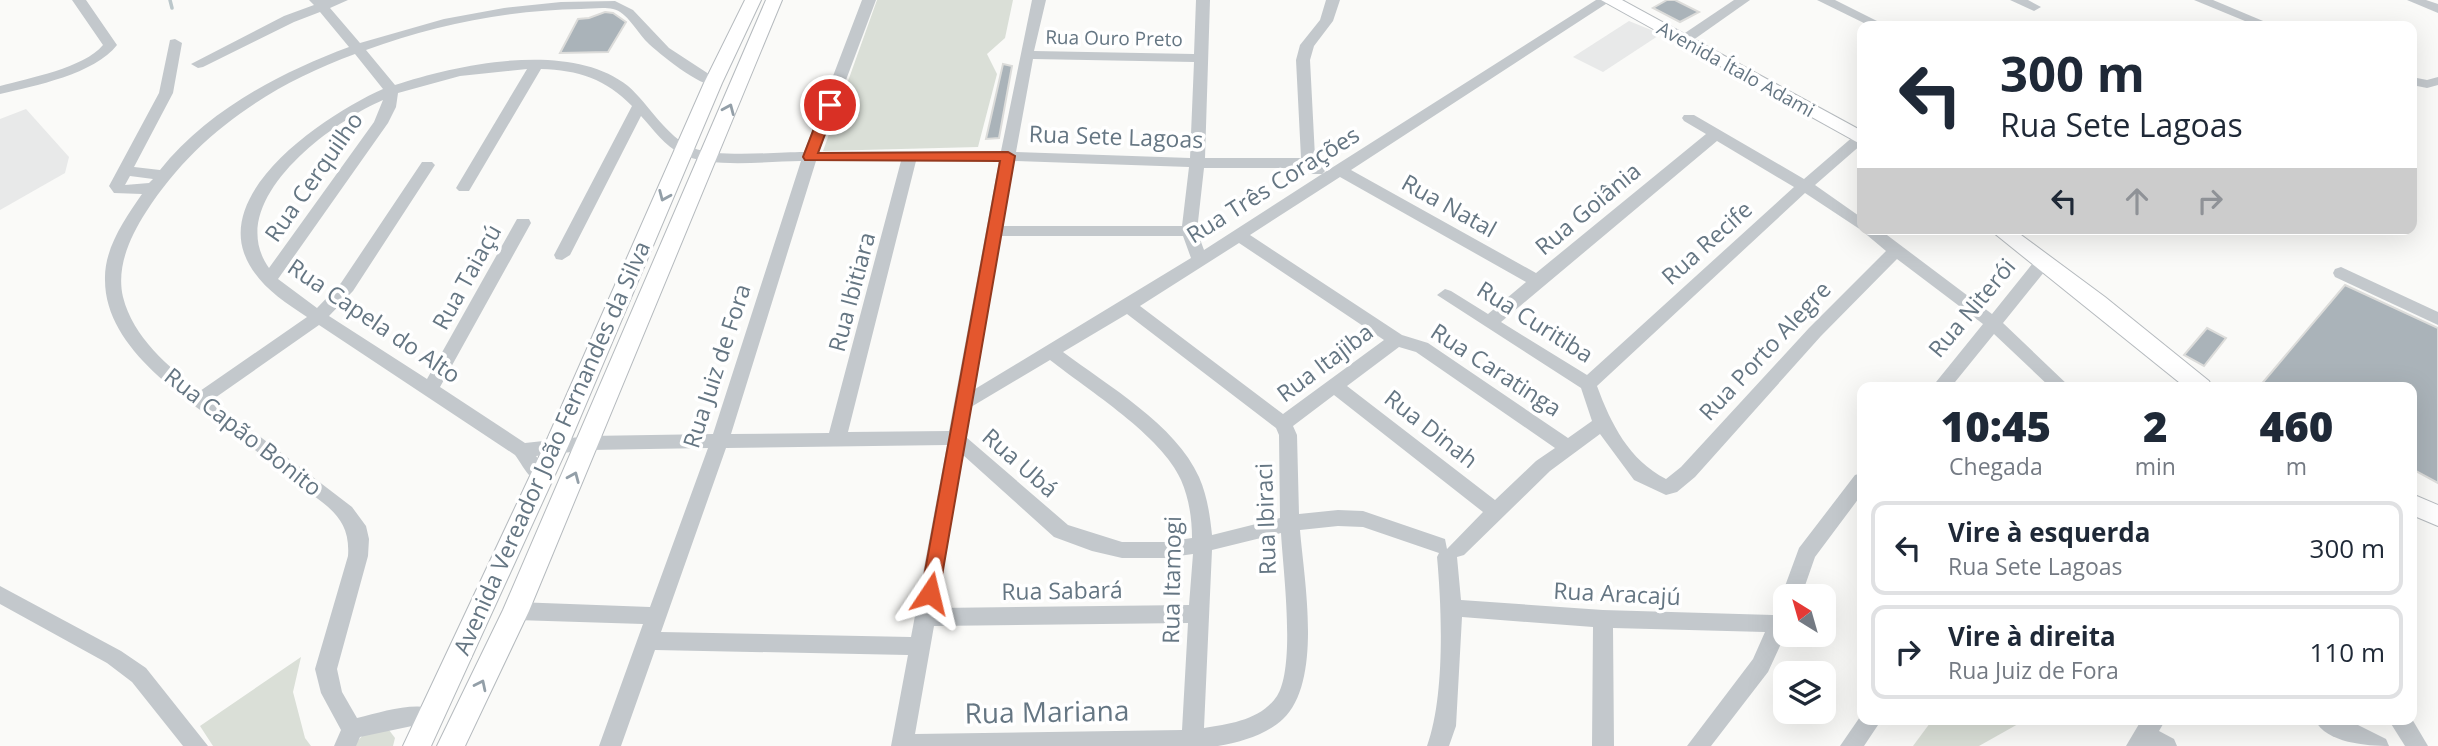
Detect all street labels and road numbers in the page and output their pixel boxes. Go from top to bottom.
street label: Avenida Ítalo Adami [1653,15,1819,123]
street label: Rua Ouro Preto [1045,24,1183,52]
street label: Rua Cerquilho [257,105,370,248]
street label: Rua Sete Lagoas [1028,117,1204,155]
street label: Rua Três Corações [1180,118,1365,250]
street label: Rua Goiânia [1528,155,1647,262]
street label: Rua Natal [1396,166,1503,244]
street label: Rua Recife [1654,193,1759,292]
street label: Rua Taiaçú [424,218,508,335]
street label: Rua Ibitiara [820,229,882,355]
street label: Avenida Vereador João Fernandes da Silva [445,236,657,660]
street label: Rua Capela do Alto [282,250,467,390]
street label: Rua Niterói [1920,251,2022,364]
street label: Rua Curitiba [1471,273,1600,370]
street label: Rua Porto Alegre [1691,274,1837,427]
street label: Rua Juiz de Fora [674,280,758,452]
street label: Rua Itajiba [1270,315,1379,409]
street label: Rua Caratinga [1425,315,1568,423]
street label: Rua Capão Bonito [158,360,329,503]
street label: Rua Dinah [1378,382,1485,475]
street label: Rua Ubá [976,420,1065,504]
street label: Rua Ibiraci [1247,462,1283,576]
street label: Rua Itamogi [1154,516,1188,644]
street label: Rua Sabará [1001,573,1123,607]
street label: Rua Aracajú [1553,574,1682,612]
street label: Rua Mariana [964,691,1130,731]

